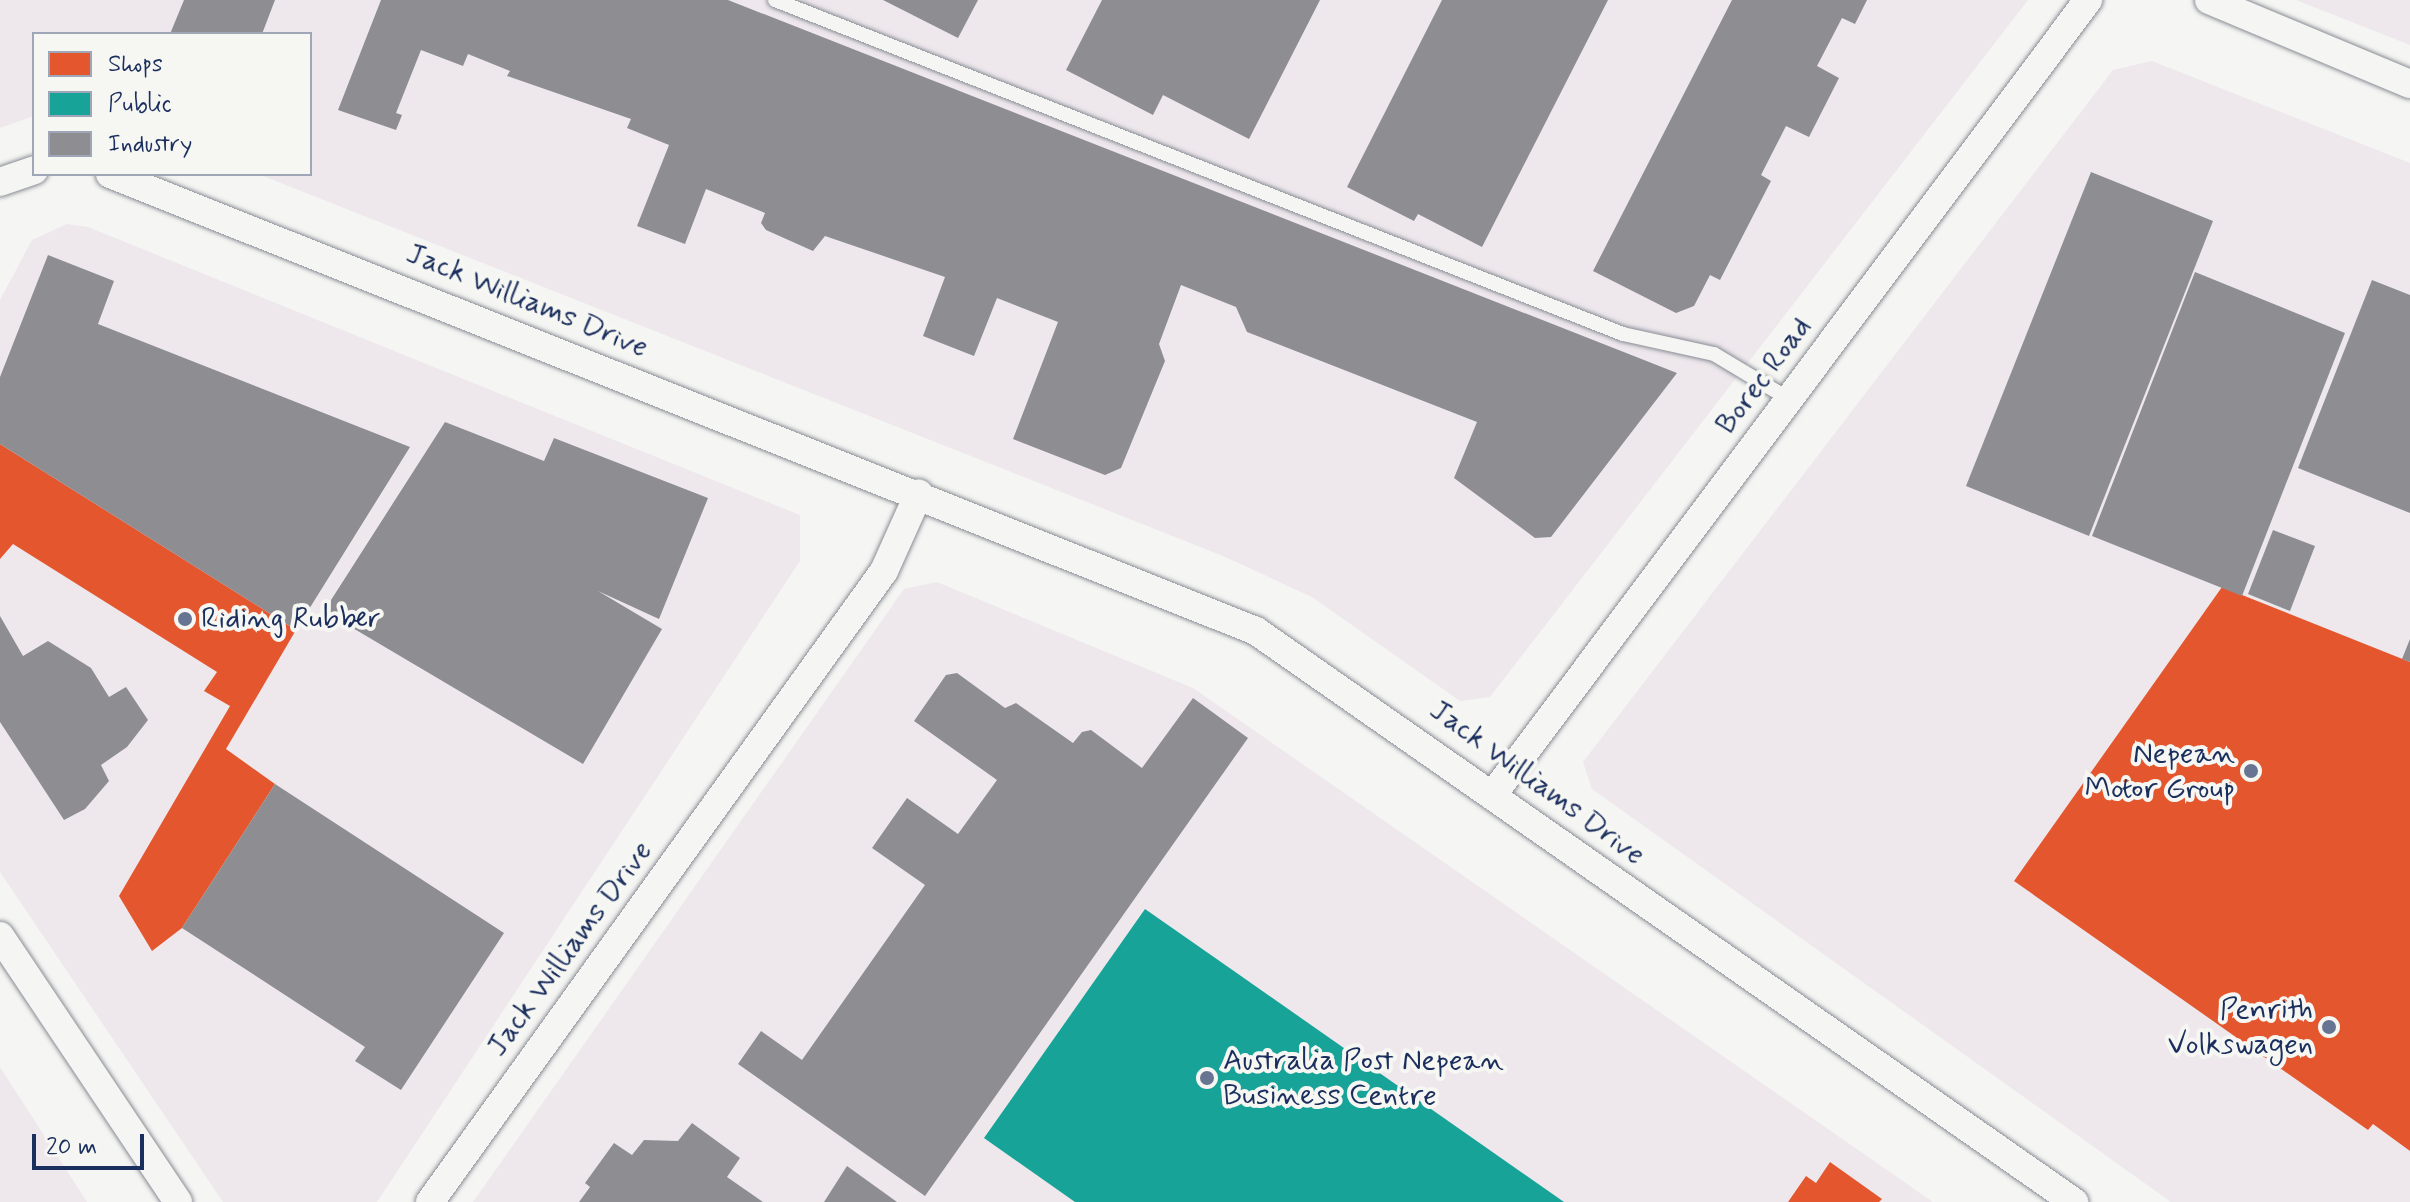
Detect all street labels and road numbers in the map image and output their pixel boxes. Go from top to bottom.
street label: Jack Williams Drive [402,237,652,365]
street label: Borec Road [1708,310,1820,442]
street label: Jack Williams Drive [1423,693,1651,873]
street label: Jack Williams Drive [480,835,660,1063]

